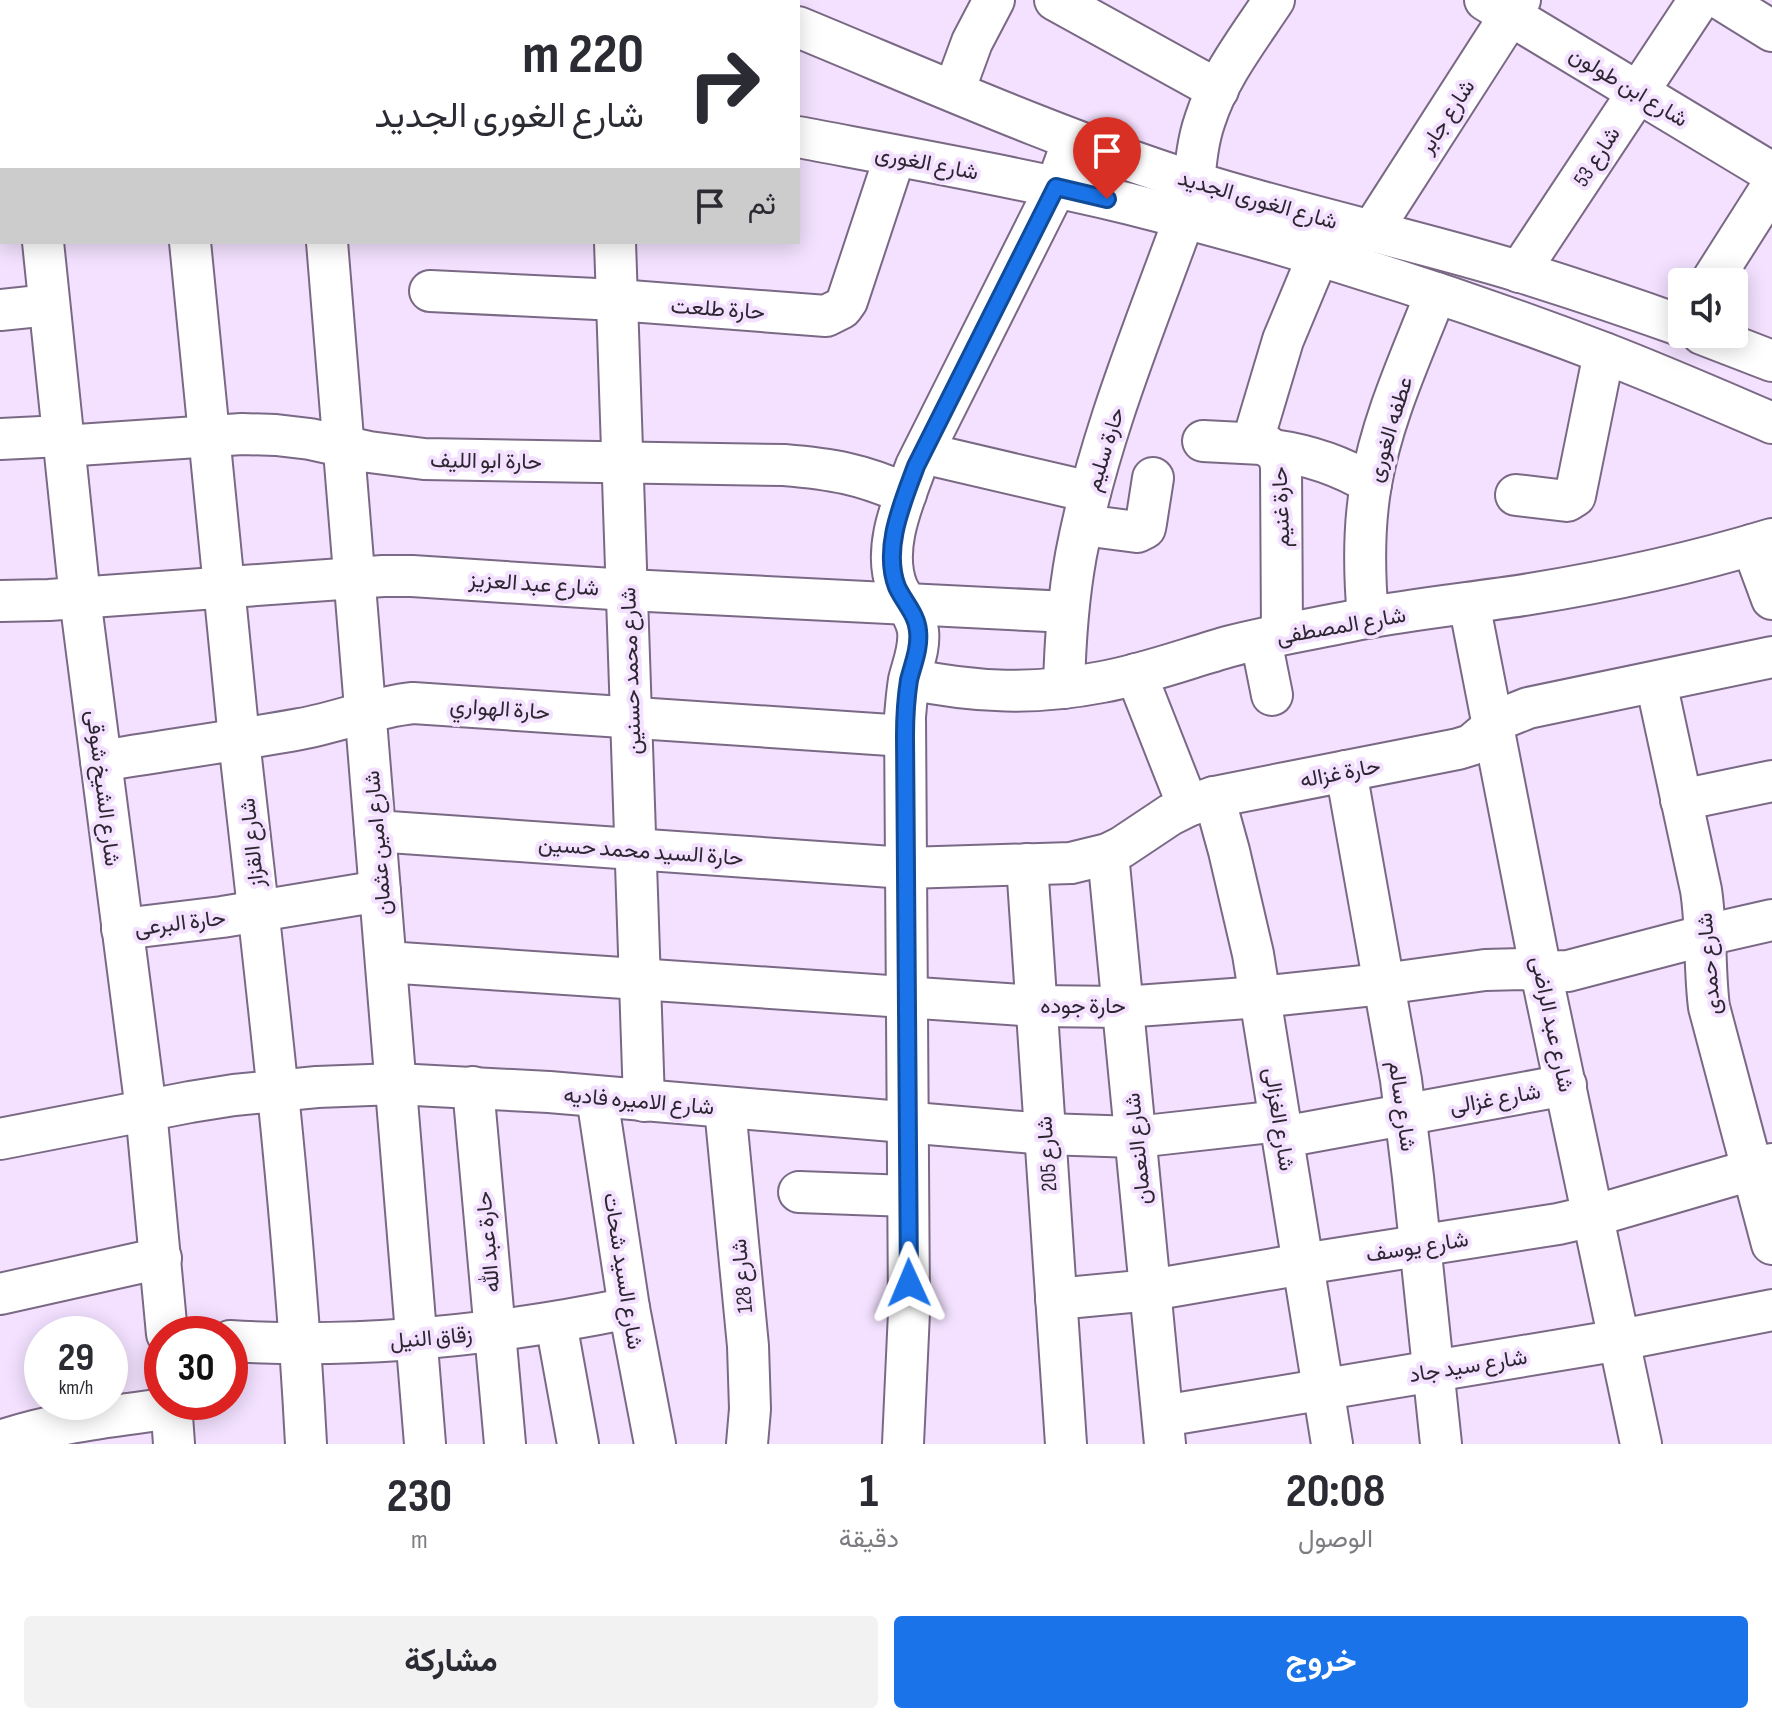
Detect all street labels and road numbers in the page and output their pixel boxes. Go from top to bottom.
street label: شارع ابن طولون [1564,41,1693,133]
street label: شارع جابر [1413,75,1481,160]
street label: شارع 53 [1568,122,1626,192]
street label: شارع الغورى [873,140,981,187]
street label: شارع الغورى الجديد [1175,165,1341,236]
street label: حارة طلعت [670,293,766,326]
street label: عطفه الغورى [1362,373,1419,486]
street label: حارة سليم [1080,404,1131,495]
street label: حارة ابو الليف [430,447,542,476]
street label: حارة غنيم [1267,466,1296,548]
street label: شارع عبد العزيز [467,566,600,603]
street label: شارع محمد حسنين [615,587,648,755]
street label: شارع المصطفى [1275,602,1408,651]
street label: حارة الهواري [449,693,551,730]
street label: شارع الشيخ شوقى [80,709,125,868]
street label: حارة غزاله [1298,752,1383,794]
street label: شارع امين عثمان [359,769,398,916]
street label: شارع القزاز [234,797,271,890]
street label: حارة السيد محمد حسين [537,831,744,872]
street label: حارة البرعى [133,905,227,942]
street label: شارع حمدى [1692,912,1727,1016]
street label: شارع عبد الراضى [1524,954,1579,1095]
street label: حارة جوده [1040,993,1126,1020]
street label: شارع سالم [1382,1059,1421,1153]
street label: شارع الغزالى [1257,1066,1300,1173]
street label: شارع غزالى [1448,1078,1543,1121]
street label: شارع الاميره فاديه [563,1081,715,1122]
street label: شارع النعمان [1119,1092,1158,1206]
street label: شارع 205 [1031,1115,1064,1192]
street label: حارة عبد الله [470,1190,506,1294]
street label: شارع السيد شحات [597,1191,648,1352]
street label: شارع يوسف [1364,1226,1470,1269]
street label: شارع 128 [726,1238,759,1314]
street label: زقاق النيل [389,1321,474,1356]
street label: شارع سيد جاد [1407,1344,1529,1389]

